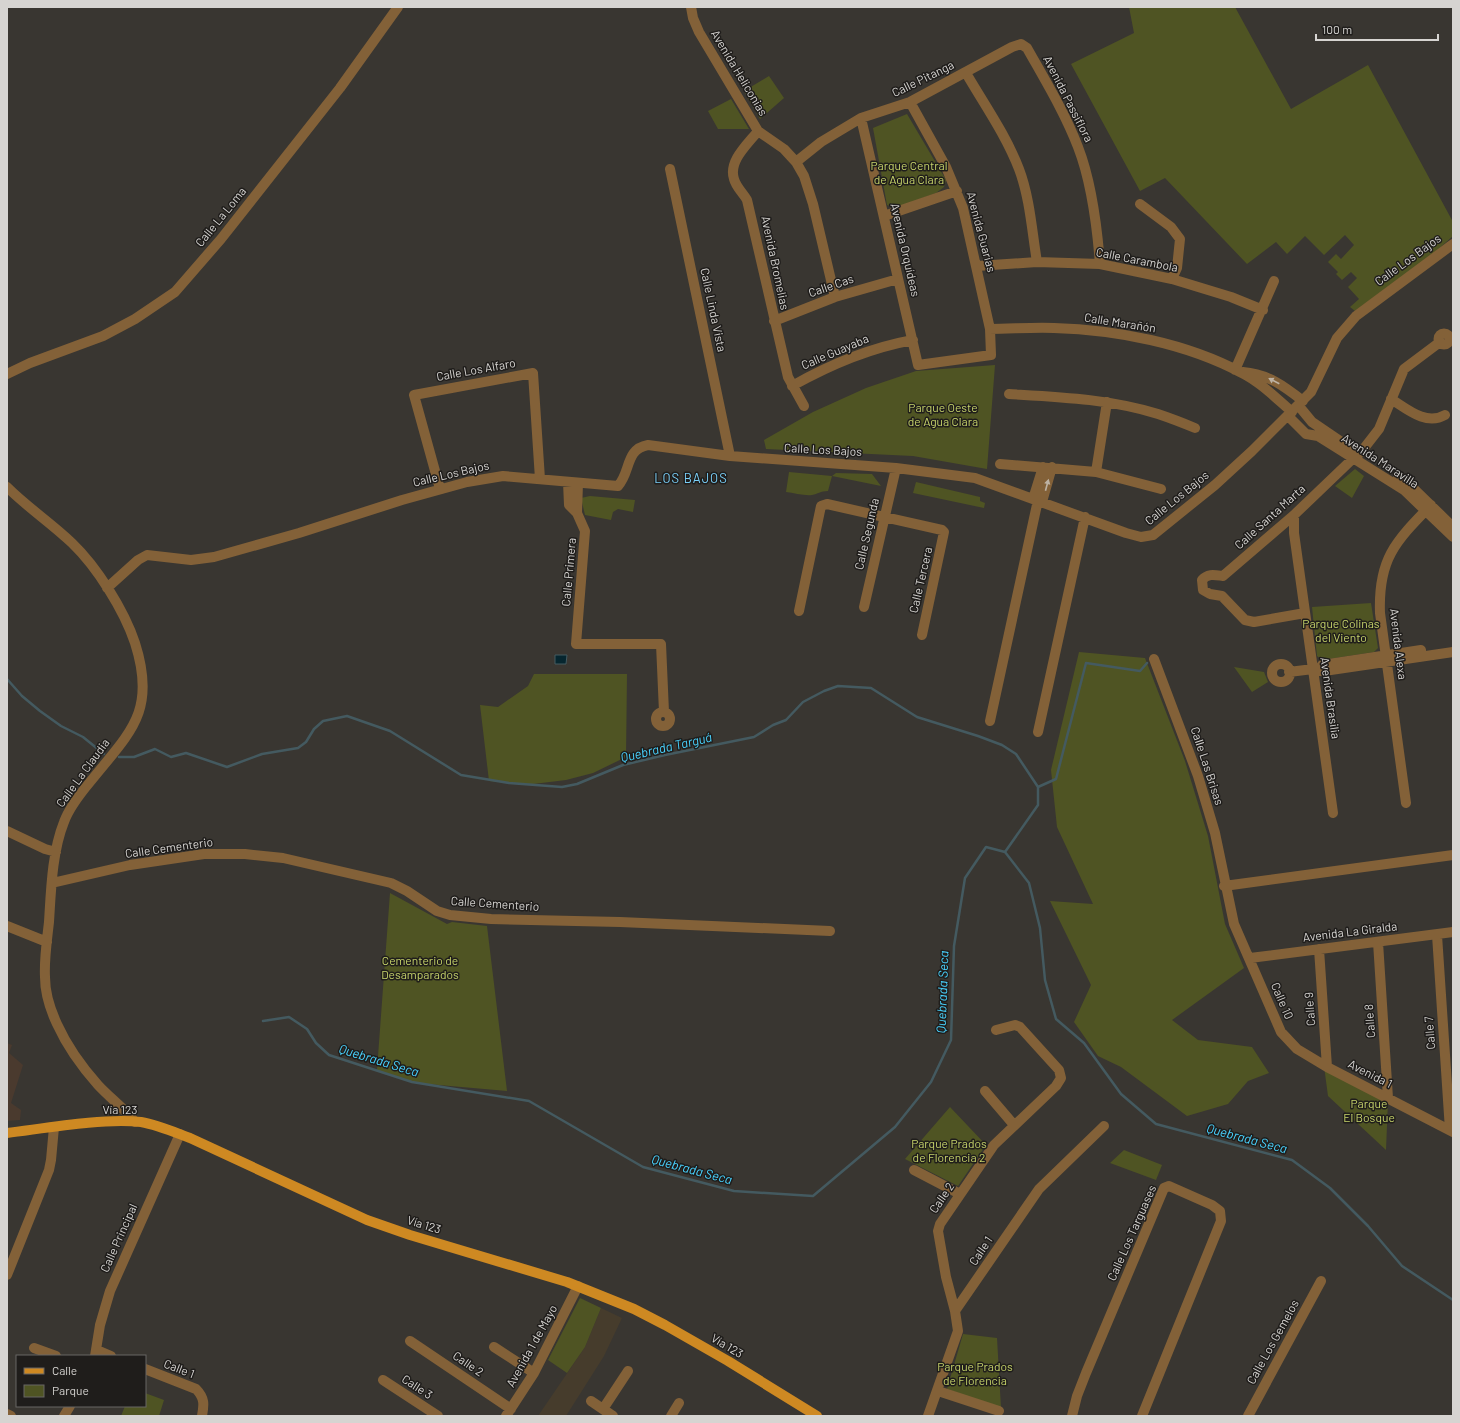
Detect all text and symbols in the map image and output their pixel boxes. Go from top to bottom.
scale bar [1316,16,1438,42]
text: 100 m [1322,22,1352,36]
street label: Avenida Heliconias [709,27,771,118]
street label: Avenida Passiflora [1041,53,1097,144]
street label: Calle Pitanga [889,57,956,99]
park label: Parque Central de Agua Clara [870,158,948,186]
street label: Calle La Loma [192,184,248,249]
street label: Avenida Guarias [964,190,999,274]
street label: Avenida Orquídeas [888,202,924,298]
street label: Avenida Bromelias [759,214,793,311]
street label: Calle Los Bajos [1372,230,1443,288]
street label: Calle Carambola [1095,244,1179,274]
street label: Calle Linda Vista [698,267,730,353]
street label: Calle Cas [806,271,855,299]
street label: Calle Marañón [1083,309,1157,335]
street label: Calle Guayaba [799,331,870,372]
street label: Calle Los Alfaro [435,355,517,383]
one-way arrow [1268,377,1280,384]
park label: Parque Oeste de Agua Clara [908,400,978,428]
street label: Avenida Maravilla [1339,430,1422,490]
street label: Calle Los Bajos [784,440,863,458]
street label: Calle Los Bajos [411,457,491,489]
street label: Calle Los Bajos [1142,467,1211,527]
district label: LOS BAJOS [654,470,728,486]
one-way arrow [1044,478,1050,490]
street label: Calle Santa Marta [1231,481,1307,552]
street label: Calle Segunda [851,497,881,571]
street label: Calle Primera [558,537,578,607]
street label: Calle Tercera [906,545,934,614]
street label: Avenida Alexa [1388,607,1410,680]
park label: Parque Colinas del Viento [1302,616,1380,644]
street label: Avenida Brasilia [1318,656,1344,740]
street label: Calle Las Brisas [1189,725,1227,807]
water label: Quebrada Targuá [619,729,714,765]
street label: Calle La Claudia [53,735,112,809]
street label: Calle Cementerio [124,834,214,860]
street label: Calle Cementerio [450,893,540,913]
street label: Avenida La Giralda [1302,918,1398,944]
water label: Quebrada Seca [933,950,951,1034]
park label: Cementerio de Desamparados [381,953,459,981]
street label: Calle 10 [1269,980,1297,1021]
street label: Calle 9 [1301,992,1317,1026]
street label: Calle 8 [1361,1004,1377,1038]
street label: Calle 7 [1421,1016,1437,1050]
water label: Quebrada Seca [337,1040,421,1080]
street label: Avenida 1 [1346,1056,1395,1090]
park label: Parque El Bosque [1343,1096,1395,1124]
street label: Vía 123 [103,1102,137,1116]
water label: Quebrada Seca [1205,1120,1289,1156]
park label: Parque Prados de Florencia 2 [911,1136,987,1164]
water label: Quebrada Seca [650,1151,734,1187]
street label: Calle 2 [926,1179,957,1215]
street label: Calle Los Targuases [1104,1182,1159,1282]
street label: Calle Principal [97,1201,139,1274]
street label: Vía 123 [406,1212,443,1236]
street label: Calle 1 [965,1233,995,1268]
street label: Calle Los Gemelos [1243,1297,1301,1386]
street label: Avenida 1 de Mayo [503,1302,560,1389]
street label: Vía 123 [709,1330,746,1360]
street label: Calle 2 [451,1348,487,1379]
legend [16,1355,146,1407]
street label: Calle 1 [162,1356,197,1380]
park label: Parque Prados de Florencia [937,1359,1013,1387]
text: Calle [52,1363,77,1377]
street label: Calle 3 [400,1371,436,1401]
text: Parque [52,1383,89,1397]

